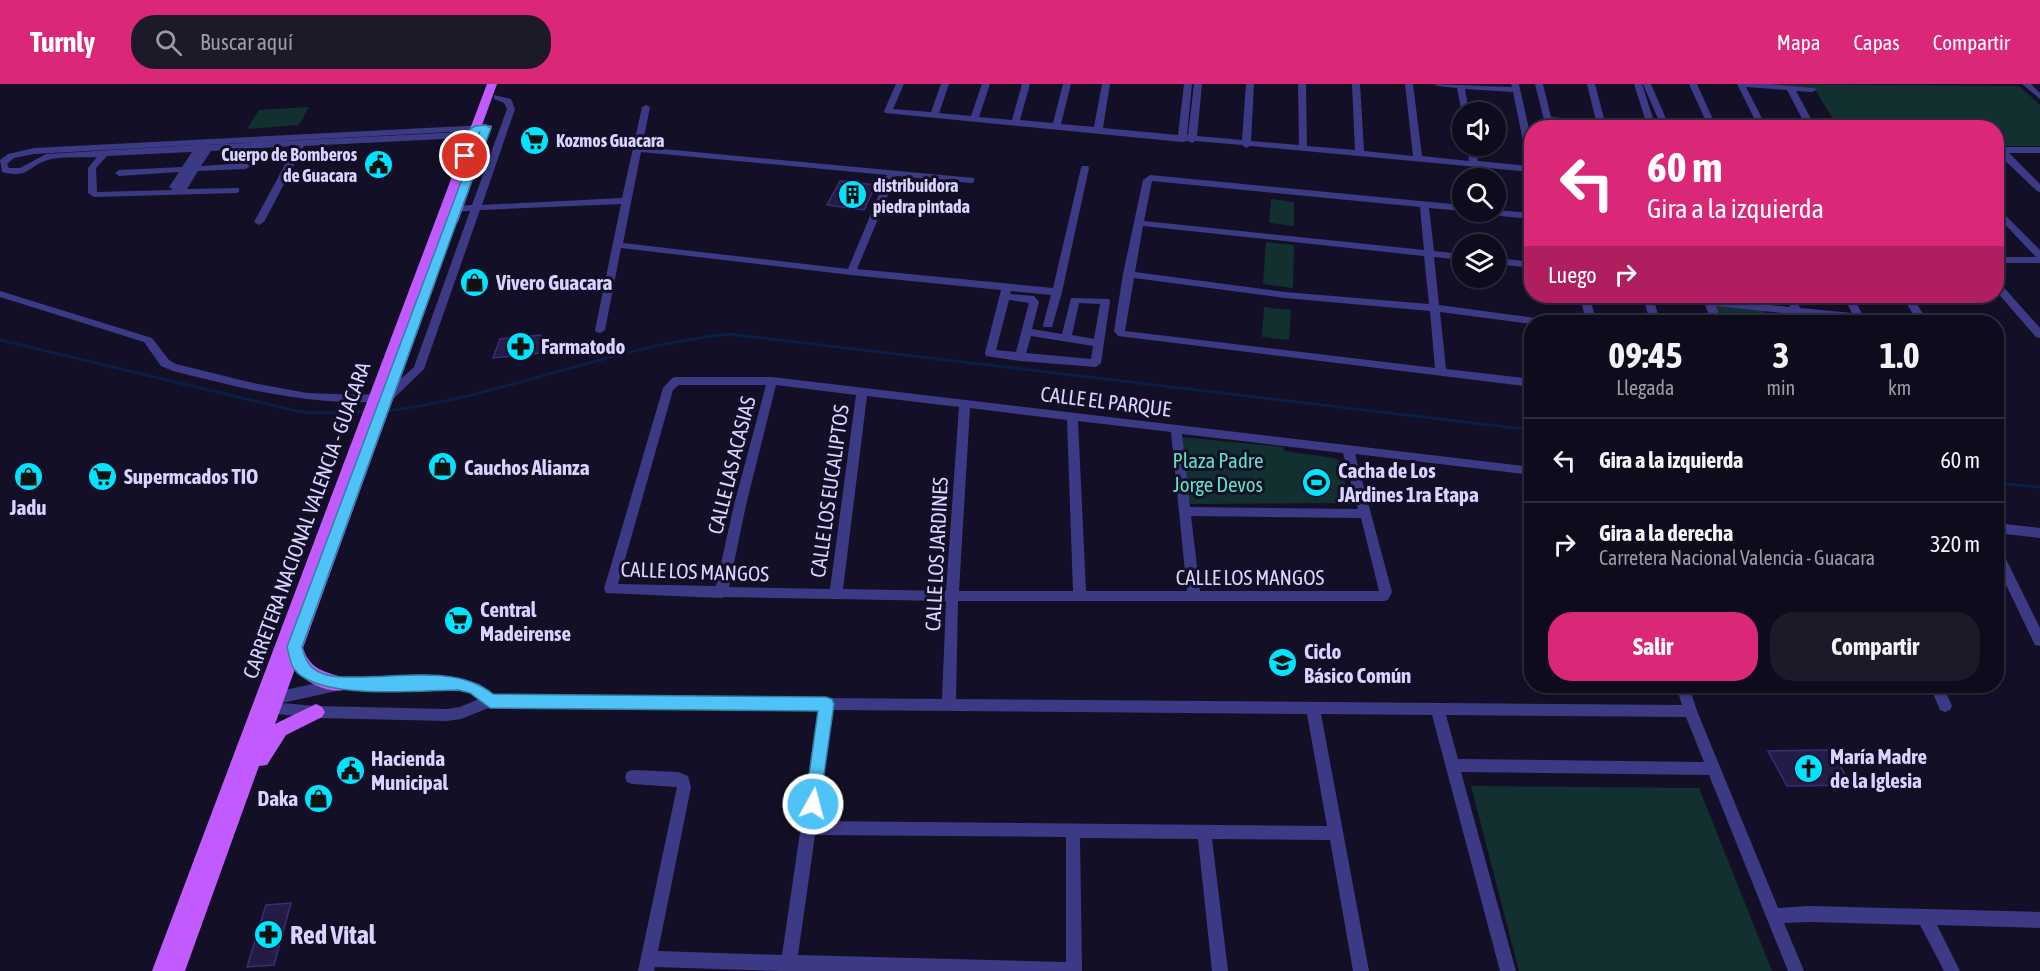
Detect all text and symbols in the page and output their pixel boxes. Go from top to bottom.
search box [131,15,551,69]
text: Turnly [30,26,95,58]
icon: search [152,26,185,59]
text: Buscar aquí [200,29,293,55]
text: Mapa [1777,30,1820,54]
text: Capas [1853,30,1900,54]
text: Compartir [1933,30,2010,54]
map controls [1452,102,1506,288]
button: sound [1452,102,1506,156]
supermarket icon: Kozmos Guacara [519,124,551,156]
pin [439,130,490,181]
place label: Kozmos Guacara [556,130,664,151]
icon: arrive [448,139,481,172]
text: 60 m [1647,143,1722,191]
place label: Cuerpo de Bomberos de Guacara [221,144,358,186]
icon: left [1548,144,1626,222]
public building icon: Cuerpo de Bomberos de Guacara [362,148,394,180]
button: search [1452,168,1506,222]
place label: distribuidora piedra pintada [873,175,970,217]
building icon: distribuidora piedra pintada [836,179,868,211]
text: Gira a la izquierda [1647,193,1824,224]
button: layers [1452,234,1506,288]
icon: right [1609,258,1642,291]
text: Luego [1548,262,1597,288]
shop icon: Vivero Guacara [459,266,491,298]
place label: Vivero Guacara [495,270,612,294]
pharmacy icon: Farmatodo [504,330,536,362]
place label: Farmatodo [541,334,626,358]
text: 09:45 [1608,334,1682,376]
text: 3 [1772,334,1789,376]
text: 1.0 [1880,334,1920,376]
street label: CARRETERA NACIONAL VALENCIA - GUACARA [237,358,375,682]
text: Llegada [1616,376,1674,399]
text: min [1767,376,1795,399]
text: km [1888,376,1911,399]
street label: CALLE EL PARQUE [1039,381,1173,421]
street label: CALLE LAS ACASIAS [702,393,760,536]
street label: CALLE LOS EUCALIPTOS [805,403,853,579]
icon: left [1548,444,1581,477]
text: Gira a la izquierda [1599,447,1743,473]
text: 60 m [1940,447,1980,473]
park label: Plaza Padre Jorge Devos [1172,448,1264,496]
shop icon: Cauchos Alianza [427,451,459,483]
place label: Cauchos Alianza [464,455,590,479]
place label: Cacha de Los JArdines 1ra Etapa [1337,458,1479,506]
shop icon: Jadu [12,460,44,492]
supermarket icon: Supermcados TIO [87,460,119,492]
place label: Supermcados TIO [124,464,258,488]
sports icon: Cacha de Los JArdines 1ra Etapa [1301,466,1333,498]
street label: CALLE LOS JARDINES [920,476,952,632]
place label: Jadu [9,495,46,519]
text: Gira a la derecha [1599,520,1733,546]
icon: right [1548,528,1581,561]
text: 320 m [1930,531,1980,557]
text: Carretera Nacional Valencia - Guacara [1599,546,1875,569]
street label: CALLE LOS MANGOS [620,556,770,586]
street label: CALLE LOS MANGOS [1176,565,1324,589]
place label: Central Madeirense [480,597,571,645]
supermarket icon: Central Madeirense [443,605,475,637]
button: Salir [1548,612,1758,681]
button: Compartir [1770,612,1980,681]
place label: Ciclo Básico Común [1304,639,1411,687]
school or university icon: Ciclo Básico Común [1267,647,1299,679]
place label: María Madre de la Iglesia [1830,744,1927,792]
place label: Hacienda Municipal [371,746,449,794]
church icon: María Madre de la Iglesia [1793,752,1825,784]
public building icon: Hacienda Municipal [334,754,366,786]
position arrow [781,772,845,836]
shop icon: Daka [303,782,335,814]
place label: Daka [257,786,298,810]
pharmacy icon: Red Vital [253,919,285,951]
place label: Red Vital [290,920,377,950]

